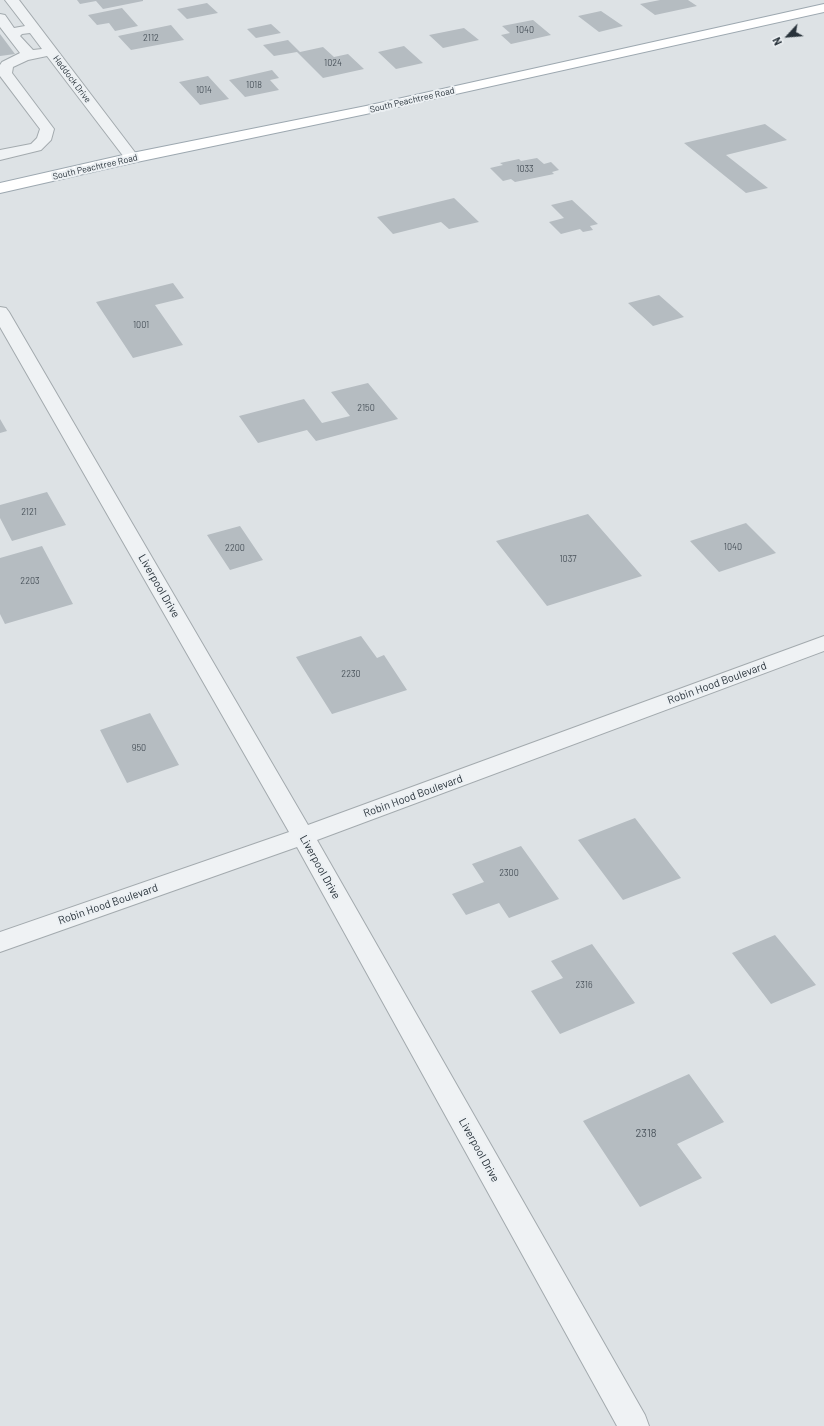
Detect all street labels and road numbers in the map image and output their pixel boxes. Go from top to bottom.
street label: Haddock Drive [51,53,93,105]
street label: South Peachtree Road [369,85,455,115]
street label: South Peachtree Road [52,152,138,182]
street label: Liverpool Drive [135,552,183,620]
street label: Robin Hood Boulevard [666,659,768,707]
street label: Robin Hood Boulevard [362,772,464,820]
street label: Liverpool Drive [297,833,343,901]
street label: Robin Hood Boulevard [56,881,160,927]
street label: Liverpool Drive [456,1116,502,1184]

